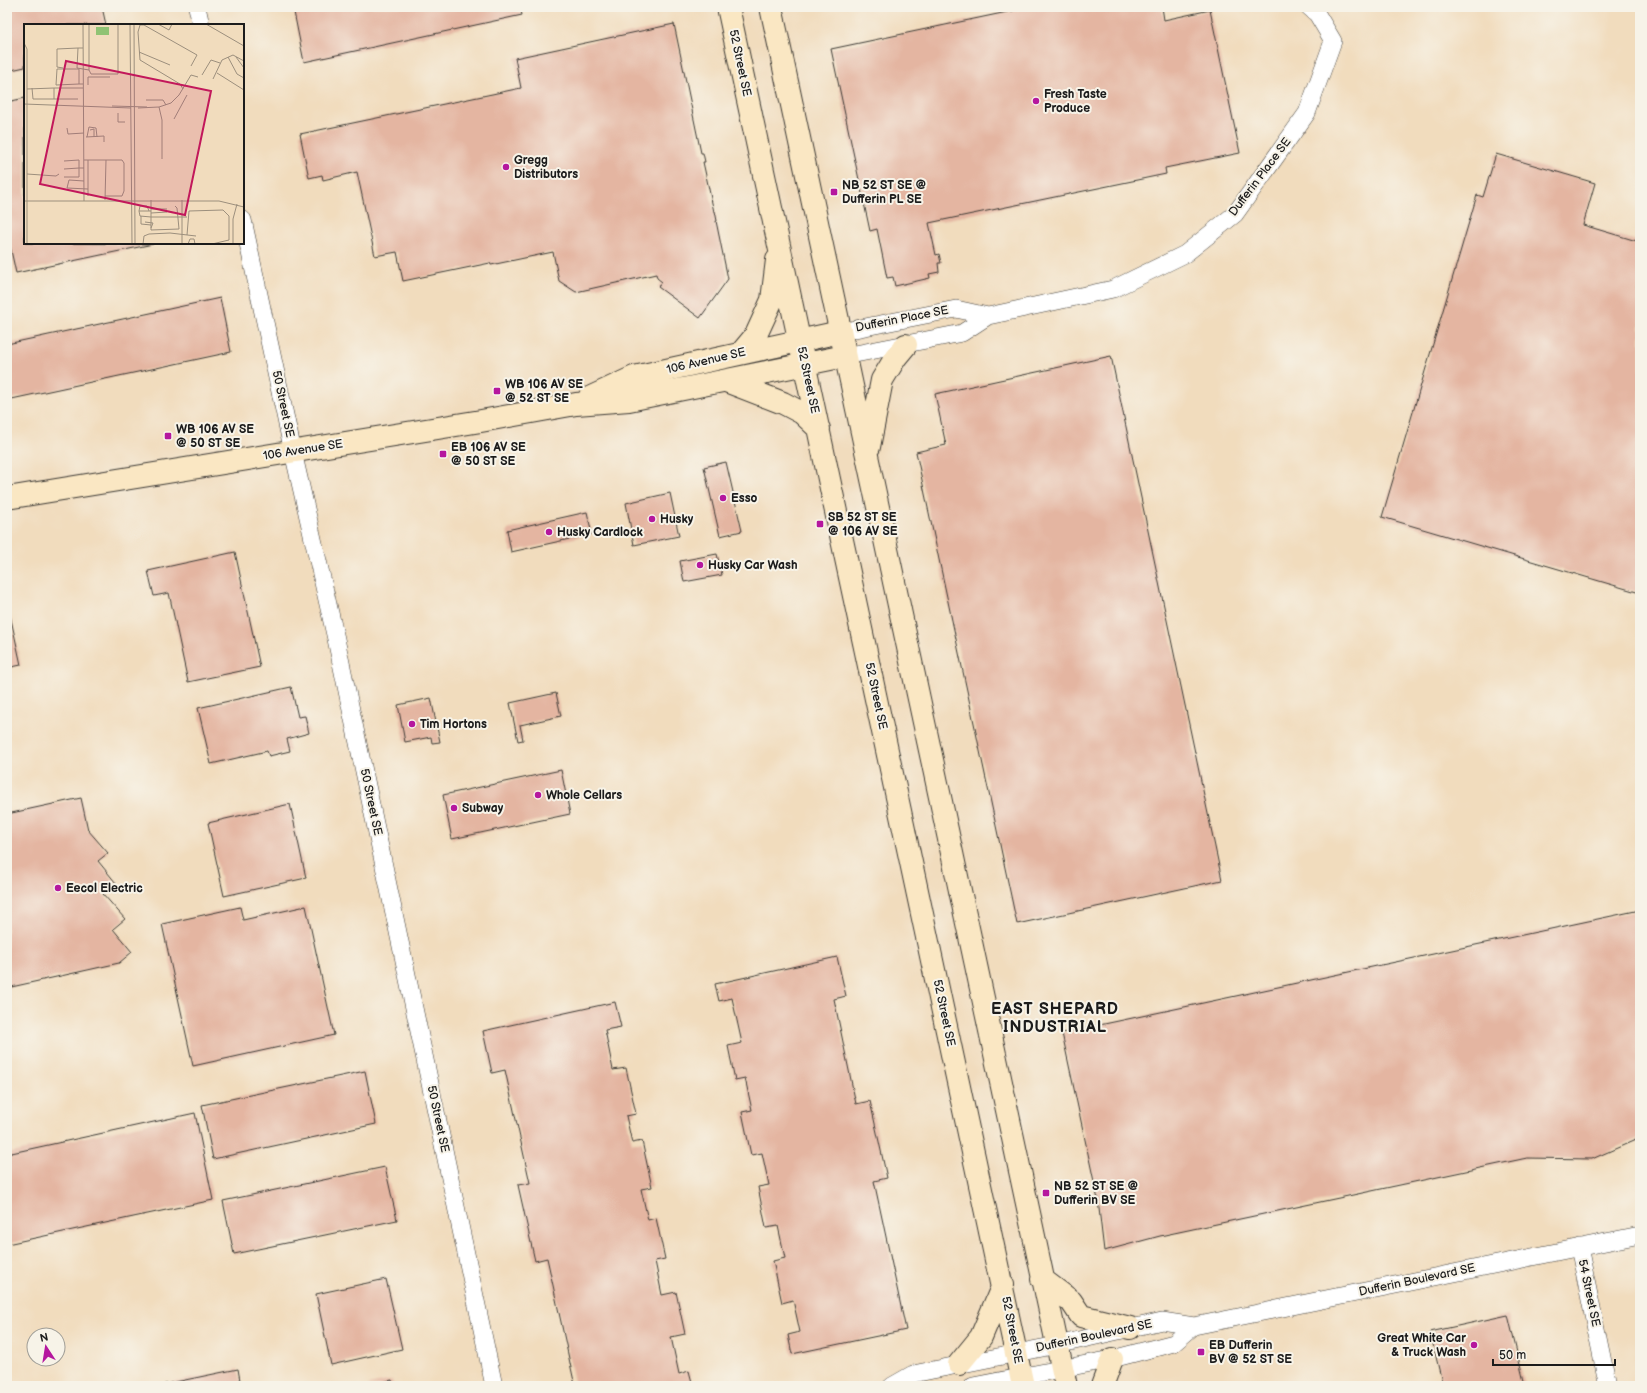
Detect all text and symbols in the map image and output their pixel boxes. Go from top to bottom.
inset map [24,24,244,244]
street label: 52 Street SE [726,28,754,98]
place label: Fresh Taste Produce [1044,87,1107,116]
marker: Fresh Taste Produce [1031,96,1041,106]
street label: Dufferin Place SE [1226,135,1294,219]
place label: Gregg Distributors [514,153,578,182]
marker: Gregg Distributors [501,162,511,172]
place label: NB 52 ST SE @ Dufferin PL SE [842,178,927,207]
marker: NB 52 ST SE @ Dufferin PL SE [829,187,839,197]
street label: Dufferin Place SE [854,303,950,335]
street label: 106 Avenue SE [665,345,747,377]
street label: 52 Street SE [794,345,822,415]
street label: 50 Street SE [269,369,297,439]
place label: WB 106 AV SE @ 52 ST SE [505,377,583,406]
marker: WB 106 AV SE @ 52 ST SE [492,386,502,396]
place label: WB 106 AV SE @ 50 ST SE [176,422,254,451]
marker: WB 106 AV SE @ 50 ST SE [163,431,173,441]
street label: 106 Avenue SE [262,436,344,464]
place label: EB 106 AV SE @ 50 ST SE [451,440,526,469]
marker: EB 106 AV SE @ 50 ST SE [438,449,448,459]
place label: Esso [731,491,758,506]
marker: Esso [718,493,728,503]
place label: SB 52 ST SE @ 106 AV SE [828,510,898,539]
place label: Husky [660,512,694,527]
marker: Husky [647,514,657,524]
marker: SB 52 ST SE @ 106 AV SE [815,519,825,529]
place label: Husky Cardlock [557,525,644,540]
marker: Husky Cardlock [544,527,554,537]
place label: Husky Car Wash [708,558,797,573]
marker: Husky Car Wash [695,560,705,570]
street label: 52 Street SE [862,661,890,731]
place label: Tim Hortons [420,717,487,732]
marker: Tim Hortons [407,719,417,729]
street label: 50 Street SE [357,767,385,837]
place label: Whole Cellars [546,788,622,803]
marker: Whole Cellars [533,790,543,800]
place label: Subway [462,801,504,816]
marker: Subway [449,803,459,813]
place label: Eecol Electric [66,881,143,896]
marker: Eecol Electric [53,883,63,893]
street label: 52 Street SE [930,978,958,1048]
district label: EAST SHEPARD INDUSTRIAL [991,1000,1119,1037]
street label: 50 Street SE [424,1084,452,1154]
place label: NB 52 ST SE @ Dufferin BV SE [1054,1179,1139,1208]
marker: NB 52 ST SE @ Dufferin BV SE [1041,1188,1051,1198]
street label: 54 Street SE [1575,1258,1603,1328]
street label: Dufferin Boulevard SE [1357,1260,1477,1300]
street label: 52 Street SE [998,1295,1026,1365]
street label: Dufferin Boulevard SE [1034,1316,1154,1356]
north arrow [26,1327,66,1367]
text: N [39,1330,49,1345]
place label: Great White Car & Truck Wash [1377,1331,1466,1360]
place label: EB Dufferin BV @ 52 ST SE [1209,1338,1292,1367]
marker: Great White Car & Truck Wash [1469,1340,1479,1350]
scale bar [1493,1341,1615,1367]
marker: EB Dufferin BV @ 52 ST SE [1196,1347,1206,1357]
text: 50 m [1499,1348,1526,1363]

